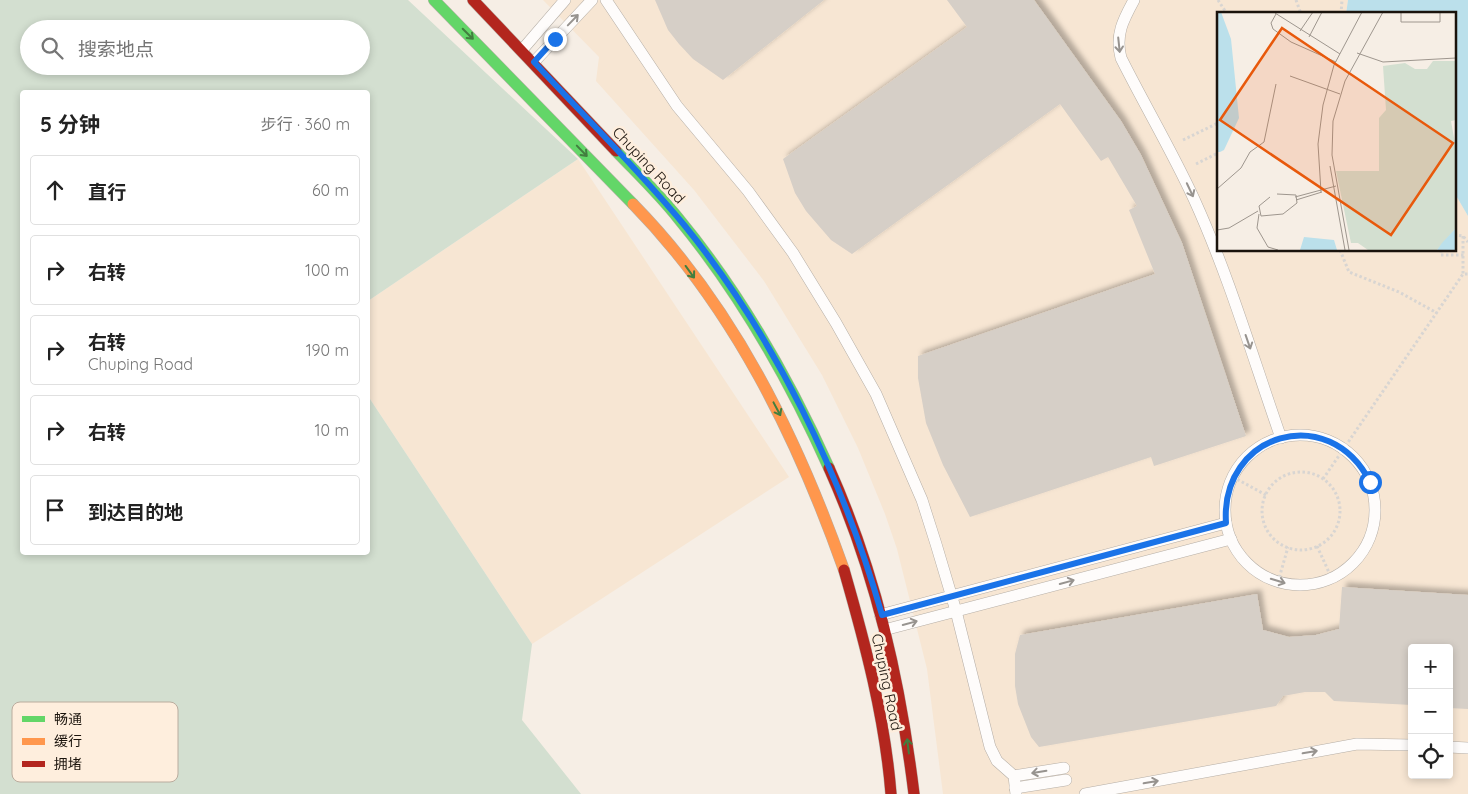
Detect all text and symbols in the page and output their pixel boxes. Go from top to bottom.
inset map [1217,12,1456,251]
one-way arrow [566,15,578,27]
search box [20,20,370,75]
one-way arrow [462,28,475,40]
route end [544,28,567,51]
icon: search [38,34,66,62]
text: 搜索地点 [78,37,154,61]
one-way arrow [1114,37,1124,53]
text: 5 分钟 [40,111,100,137]
text: 步行 · 360 m [261,114,350,134]
street label: Chuping Road [608,123,690,207]
one-way arrow [576,144,588,157]
icon: ahead [41,176,69,204]
text: 直行 [88,180,126,204]
text: 60 m [312,180,349,200]
one-way arrow [1186,182,1196,197]
icon: right [41,256,69,284]
text: 右转 [88,260,126,284]
text: 100 m [305,260,349,280]
one-way arrow [685,264,695,278]
text: 右转 [88,330,126,354]
one-way arrow [1244,334,1253,349]
icon: right [41,336,69,364]
text: 190 m [306,340,349,360]
text: Chuping Road [88,354,193,374]
one-way arrow [772,401,782,416]
icon: right [41,416,69,444]
text: 右转 [88,420,126,444]
text: 10 m [315,420,349,440]
route start [1359,471,1382,494]
icon: arrive [41,496,69,524]
text: 到达目的地 [88,500,183,524]
one-way arrow [1059,577,1075,586]
one-way arrow [1269,577,1285,587]
one-way arrow [901,618,917,628]
street label: Chuping Road [867,632,907,732]
map controls [1408,644,1453,779]
button: + [1408,644,1453,689]
button: − [1408,689,1453,734]
legend [12,702,178,782]
text: 畅通 [54,710,82,728]
text: 缓行 [54,732,82,750]
button: locate [1408,734,1453,779]
one-way arrow [903,738,913,754]
one-way arrow [1302,747,1318,757]
text: 拥堵 [54,755,82,773]
one-way arrow [1031,767,1047,777]
one-way arrow [1142,777,1158,786]

